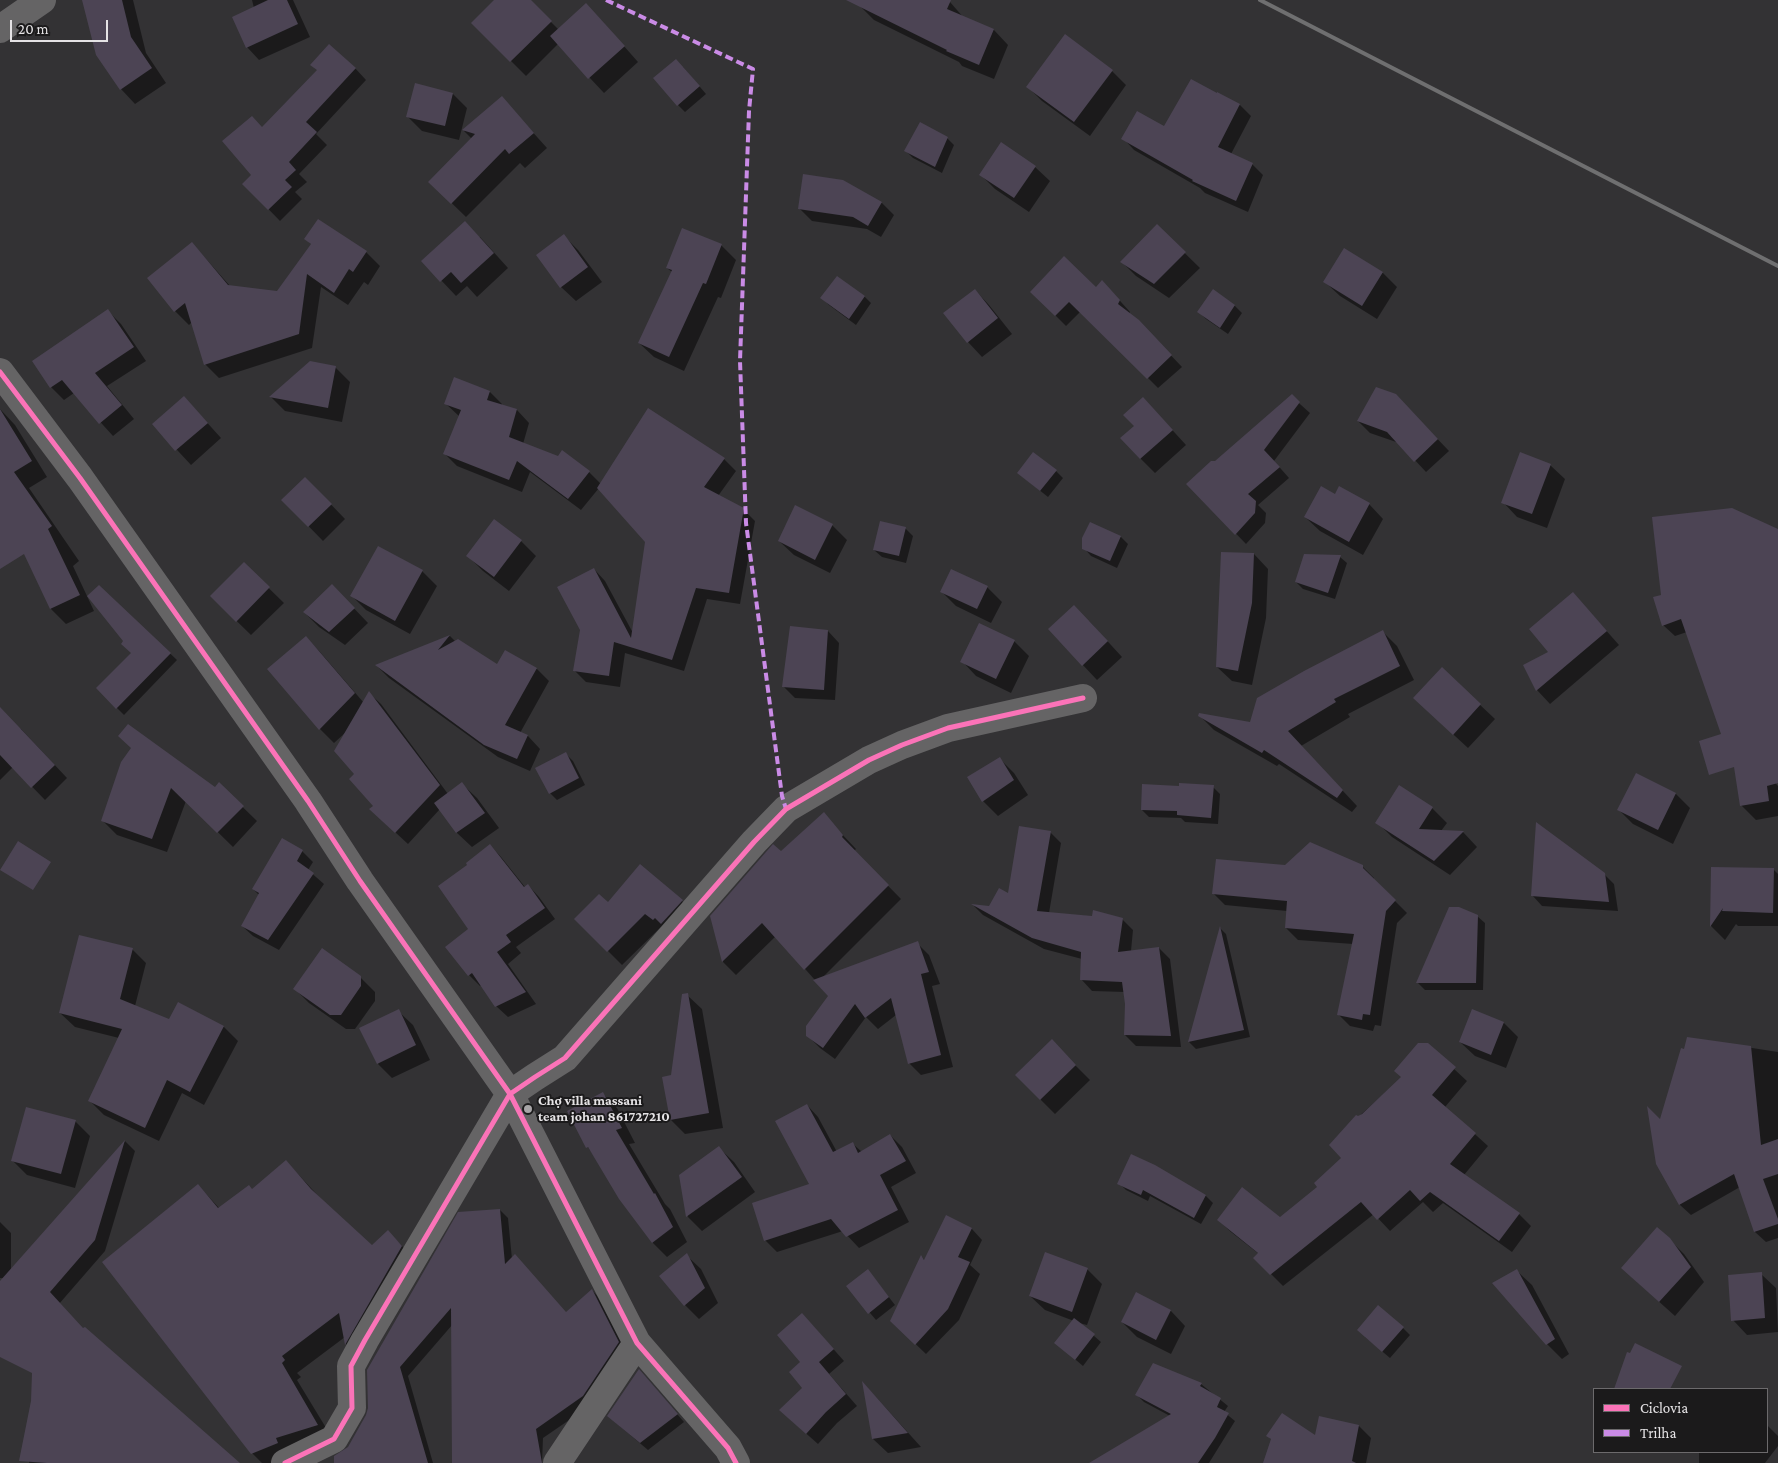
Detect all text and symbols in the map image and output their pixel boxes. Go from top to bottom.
scale bar [12,10,110,42]
text: 20 m [18,21,49,37]
place label: Chợ villa massani team johan 861727210 [538,1093,670,1126]
marker: Chợ villa massani team johan 861727210 [522,1103,534,1115]
legend [1593,1388,1768,1453]
text: Ciclovia [1640,1400,1688,1416]
text: Trilha [1640,1425,1676,1441]

